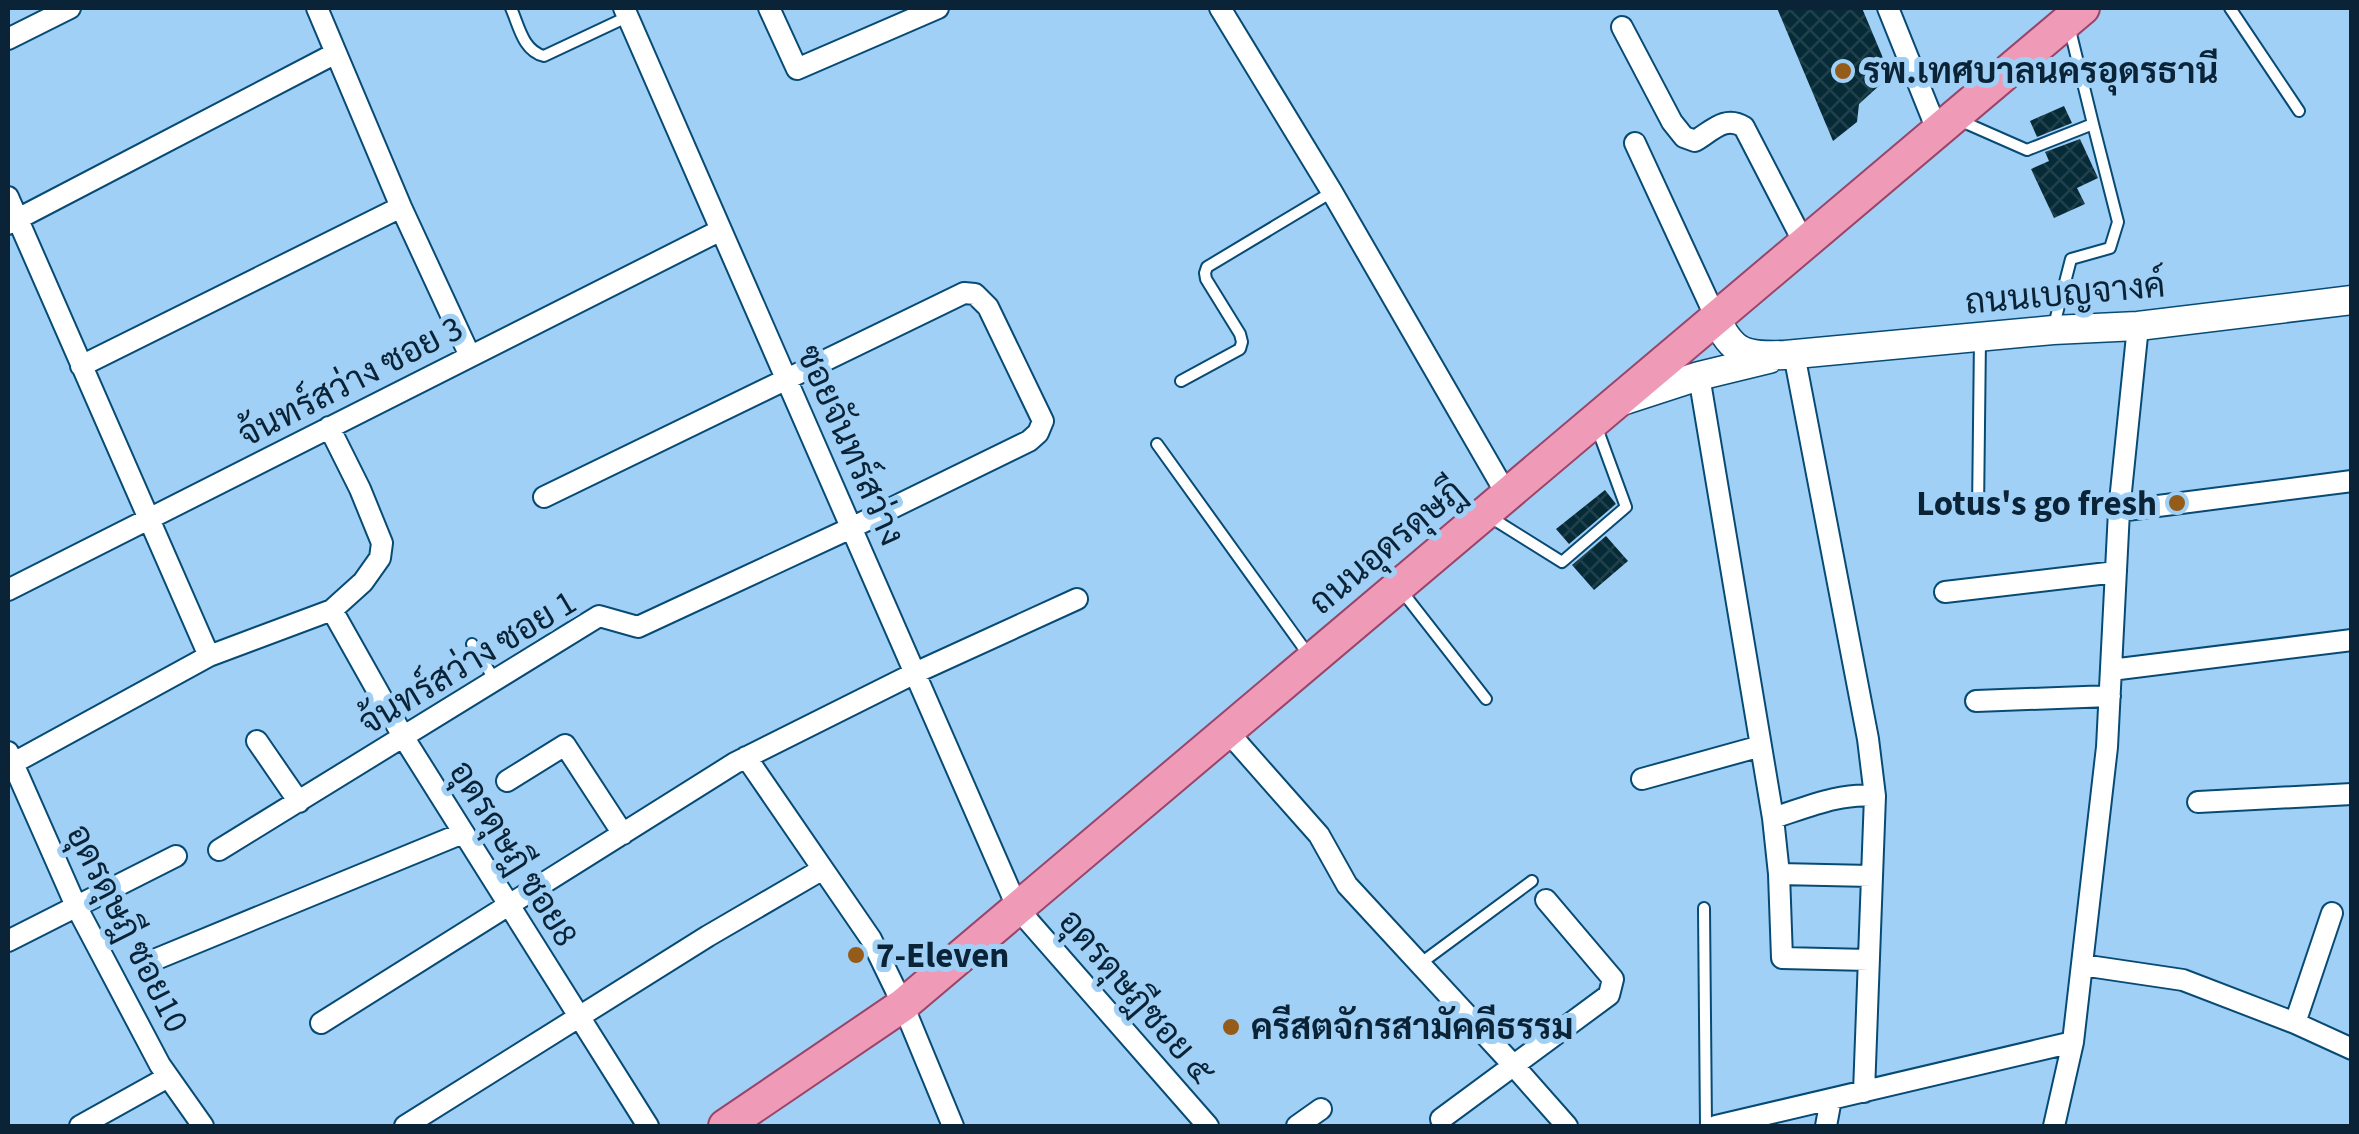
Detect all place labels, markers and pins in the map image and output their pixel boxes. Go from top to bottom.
place label: รพ.เทศบาลนครอุดรธานี [1863,47,2218,97]
marker: รพ.เทศบาลนครอุดรธานี [1832,60,1854,82]
place label: Lotus's go fresh [1916,479,2157,529]
marker: Lotus's go fresh [2166,492,2188,514]
place label: 7-Eleven [876,931,1009,981]
marker: 7-Eleven [845,944,867,966]
place label: ครีสตจักรสามัคคีธรรม [1251,1003,1574,1053]
marker: ครีสตจักรสามัคคีธรรม [1220,1016,1242,1038]

